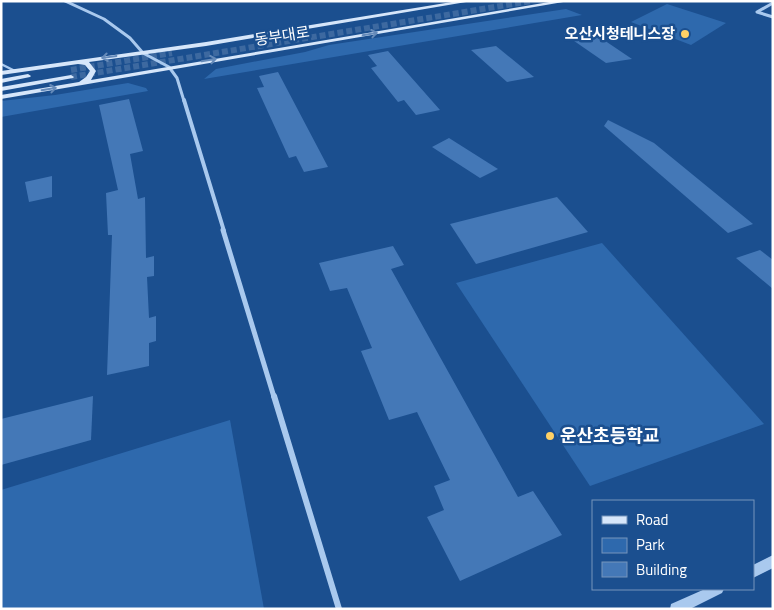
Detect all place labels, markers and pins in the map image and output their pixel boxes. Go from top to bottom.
place label: 오산시청테니스장 [565,22,675,45]
marker: 오산시청테니스장 [679,28,691,40]
place label: 운산초등학교 [560,422,659,449]
marker: 운산초등학교 [544,430,556,442]

